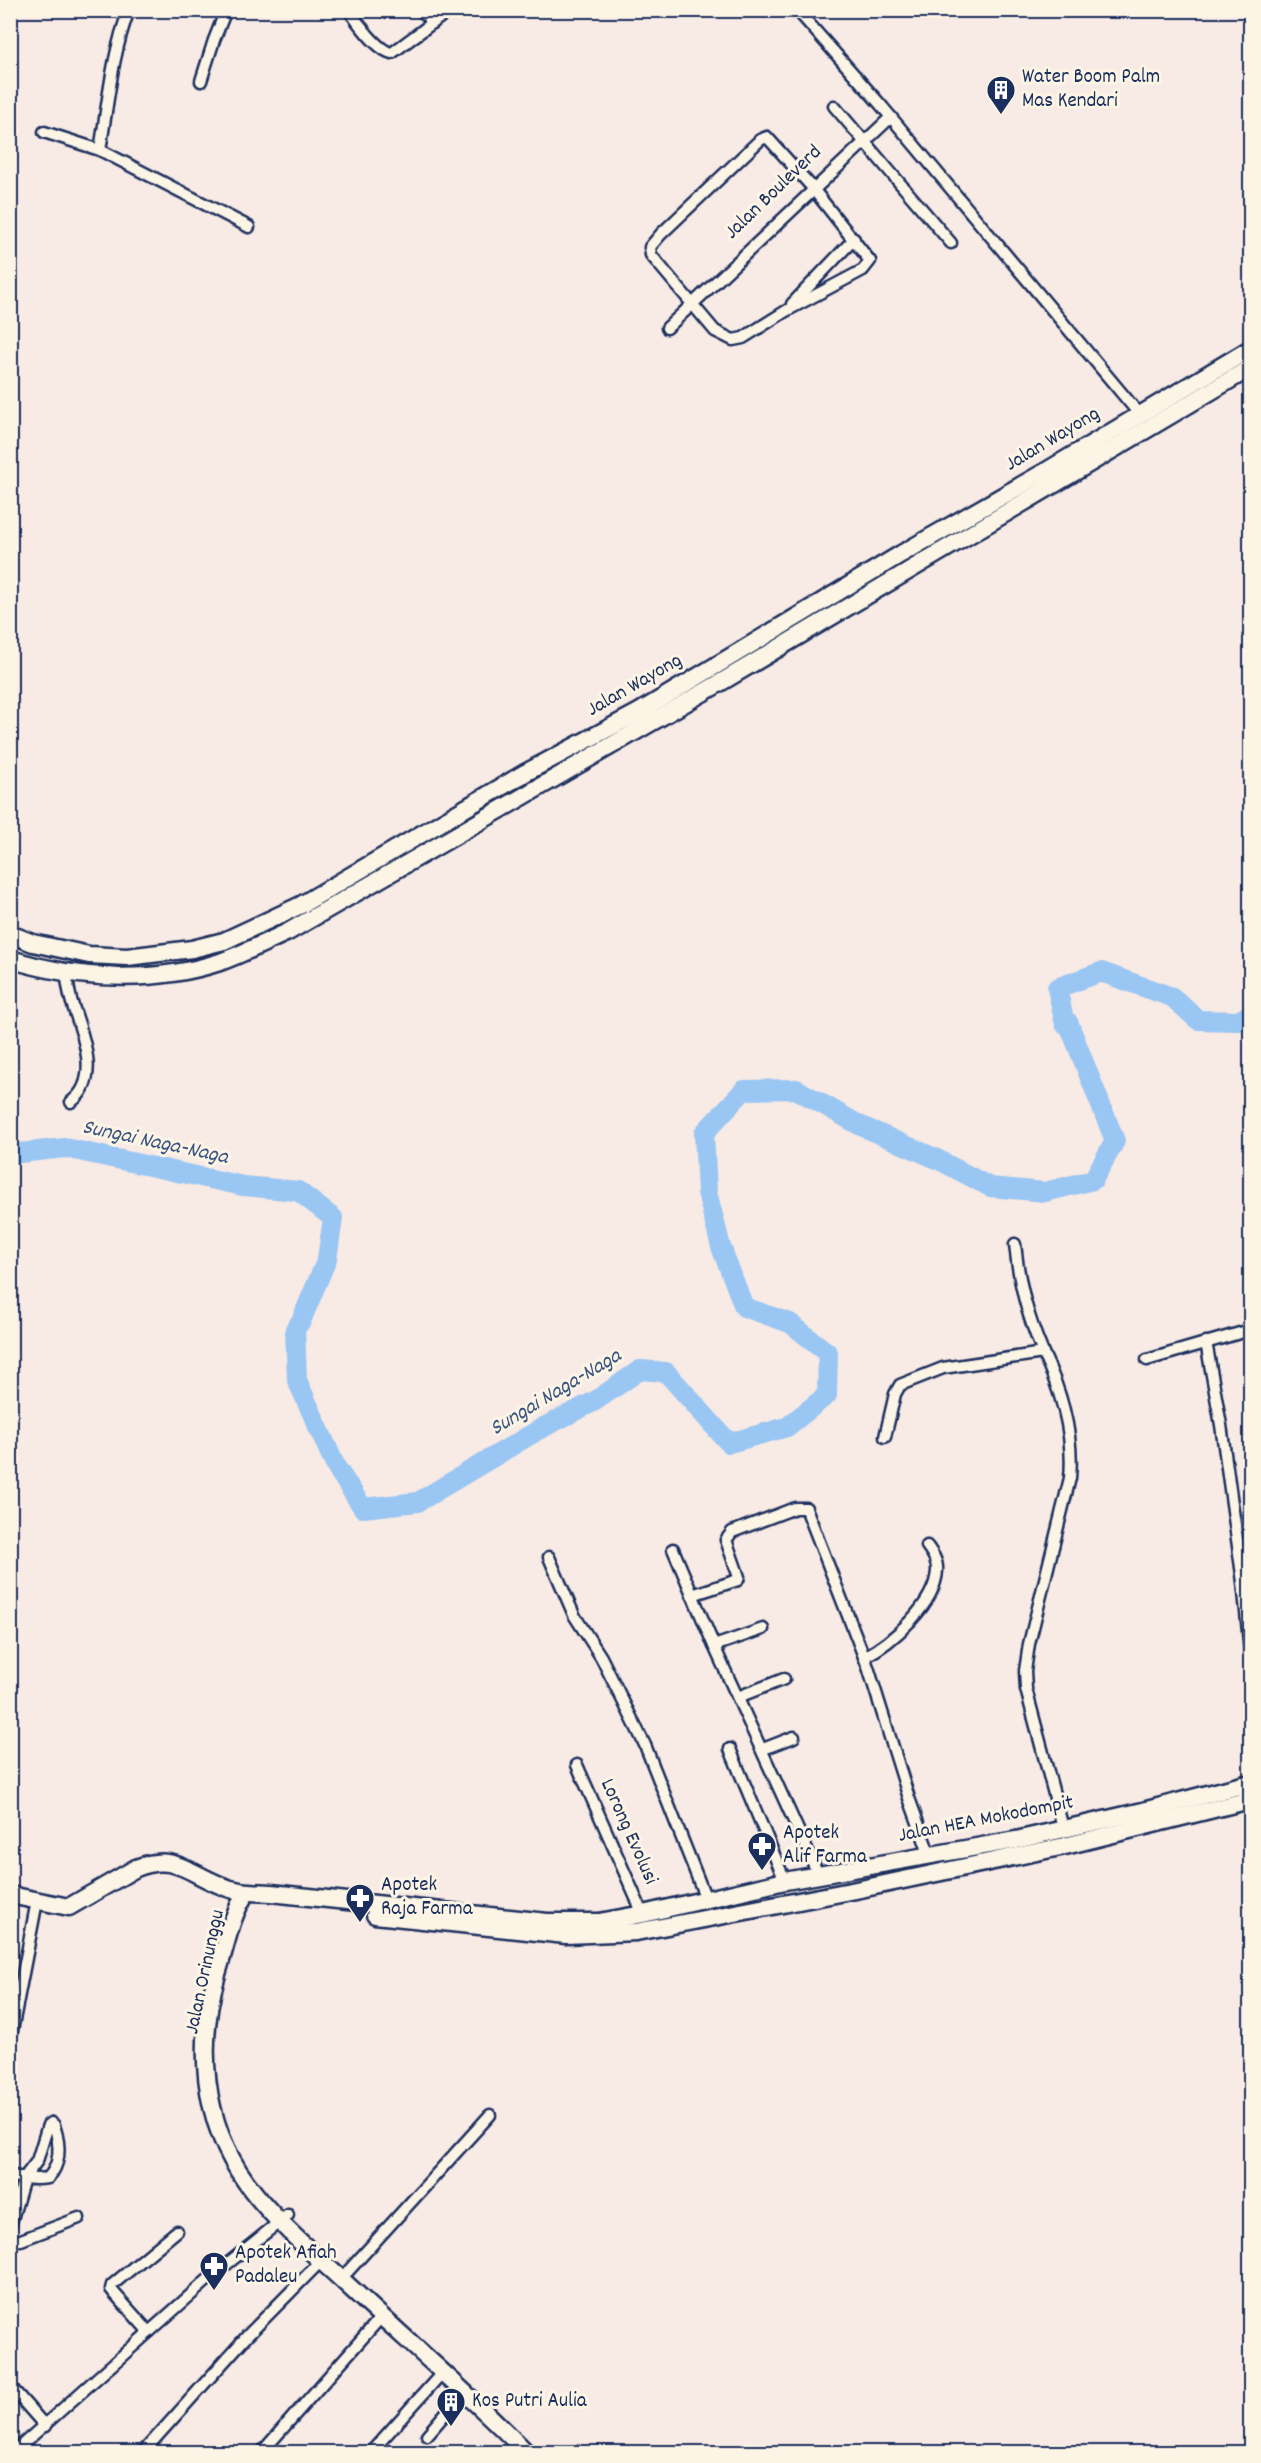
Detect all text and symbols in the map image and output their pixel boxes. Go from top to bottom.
place label: Water Boom Palm Mas Kendari [1022,63,1160,117]
building icon: Water Boom Palm Mas Kendari [985,74,1017,116]
street label: Jalan Bouleverd [719,139,829,247]
street label: Jalan Wayong [1000,400,1106,480]
street label: Jalan Wayong [582,647,688,725]
water label: Sungai Naga-Naga [79,1112,232,1174]
water label: Sungai Naga-Naga [485,1341,629,1444]
street label: Lorong Evolusi [591,1774,665,1890]
street label: Jalan HEA Mokodompit [896,1788,1076,1852]
place label: Apotek Alif Farma [783,1819,868,1873]
pharmacy icon: Apotek Alif Farma [746,1830,778,1872]
place label: Apotek Raja Farma [381,1871,474,1925]
pharmacy icon: Apotek Raja Farma [344,1882,376,1924]
street label: Jalan Orinunggu [178,1907,234,2037]
place label: Apotek Afiah Padaleu [235,2239,337,2293]
pharmacy icon: Apotek Afiah Padaleu [198,2250,230,2292]
building icon: Kos Putri Aulia [435,2386,467,2428]
place label: Kos Putri Aulia [472,2387,588,2417]

